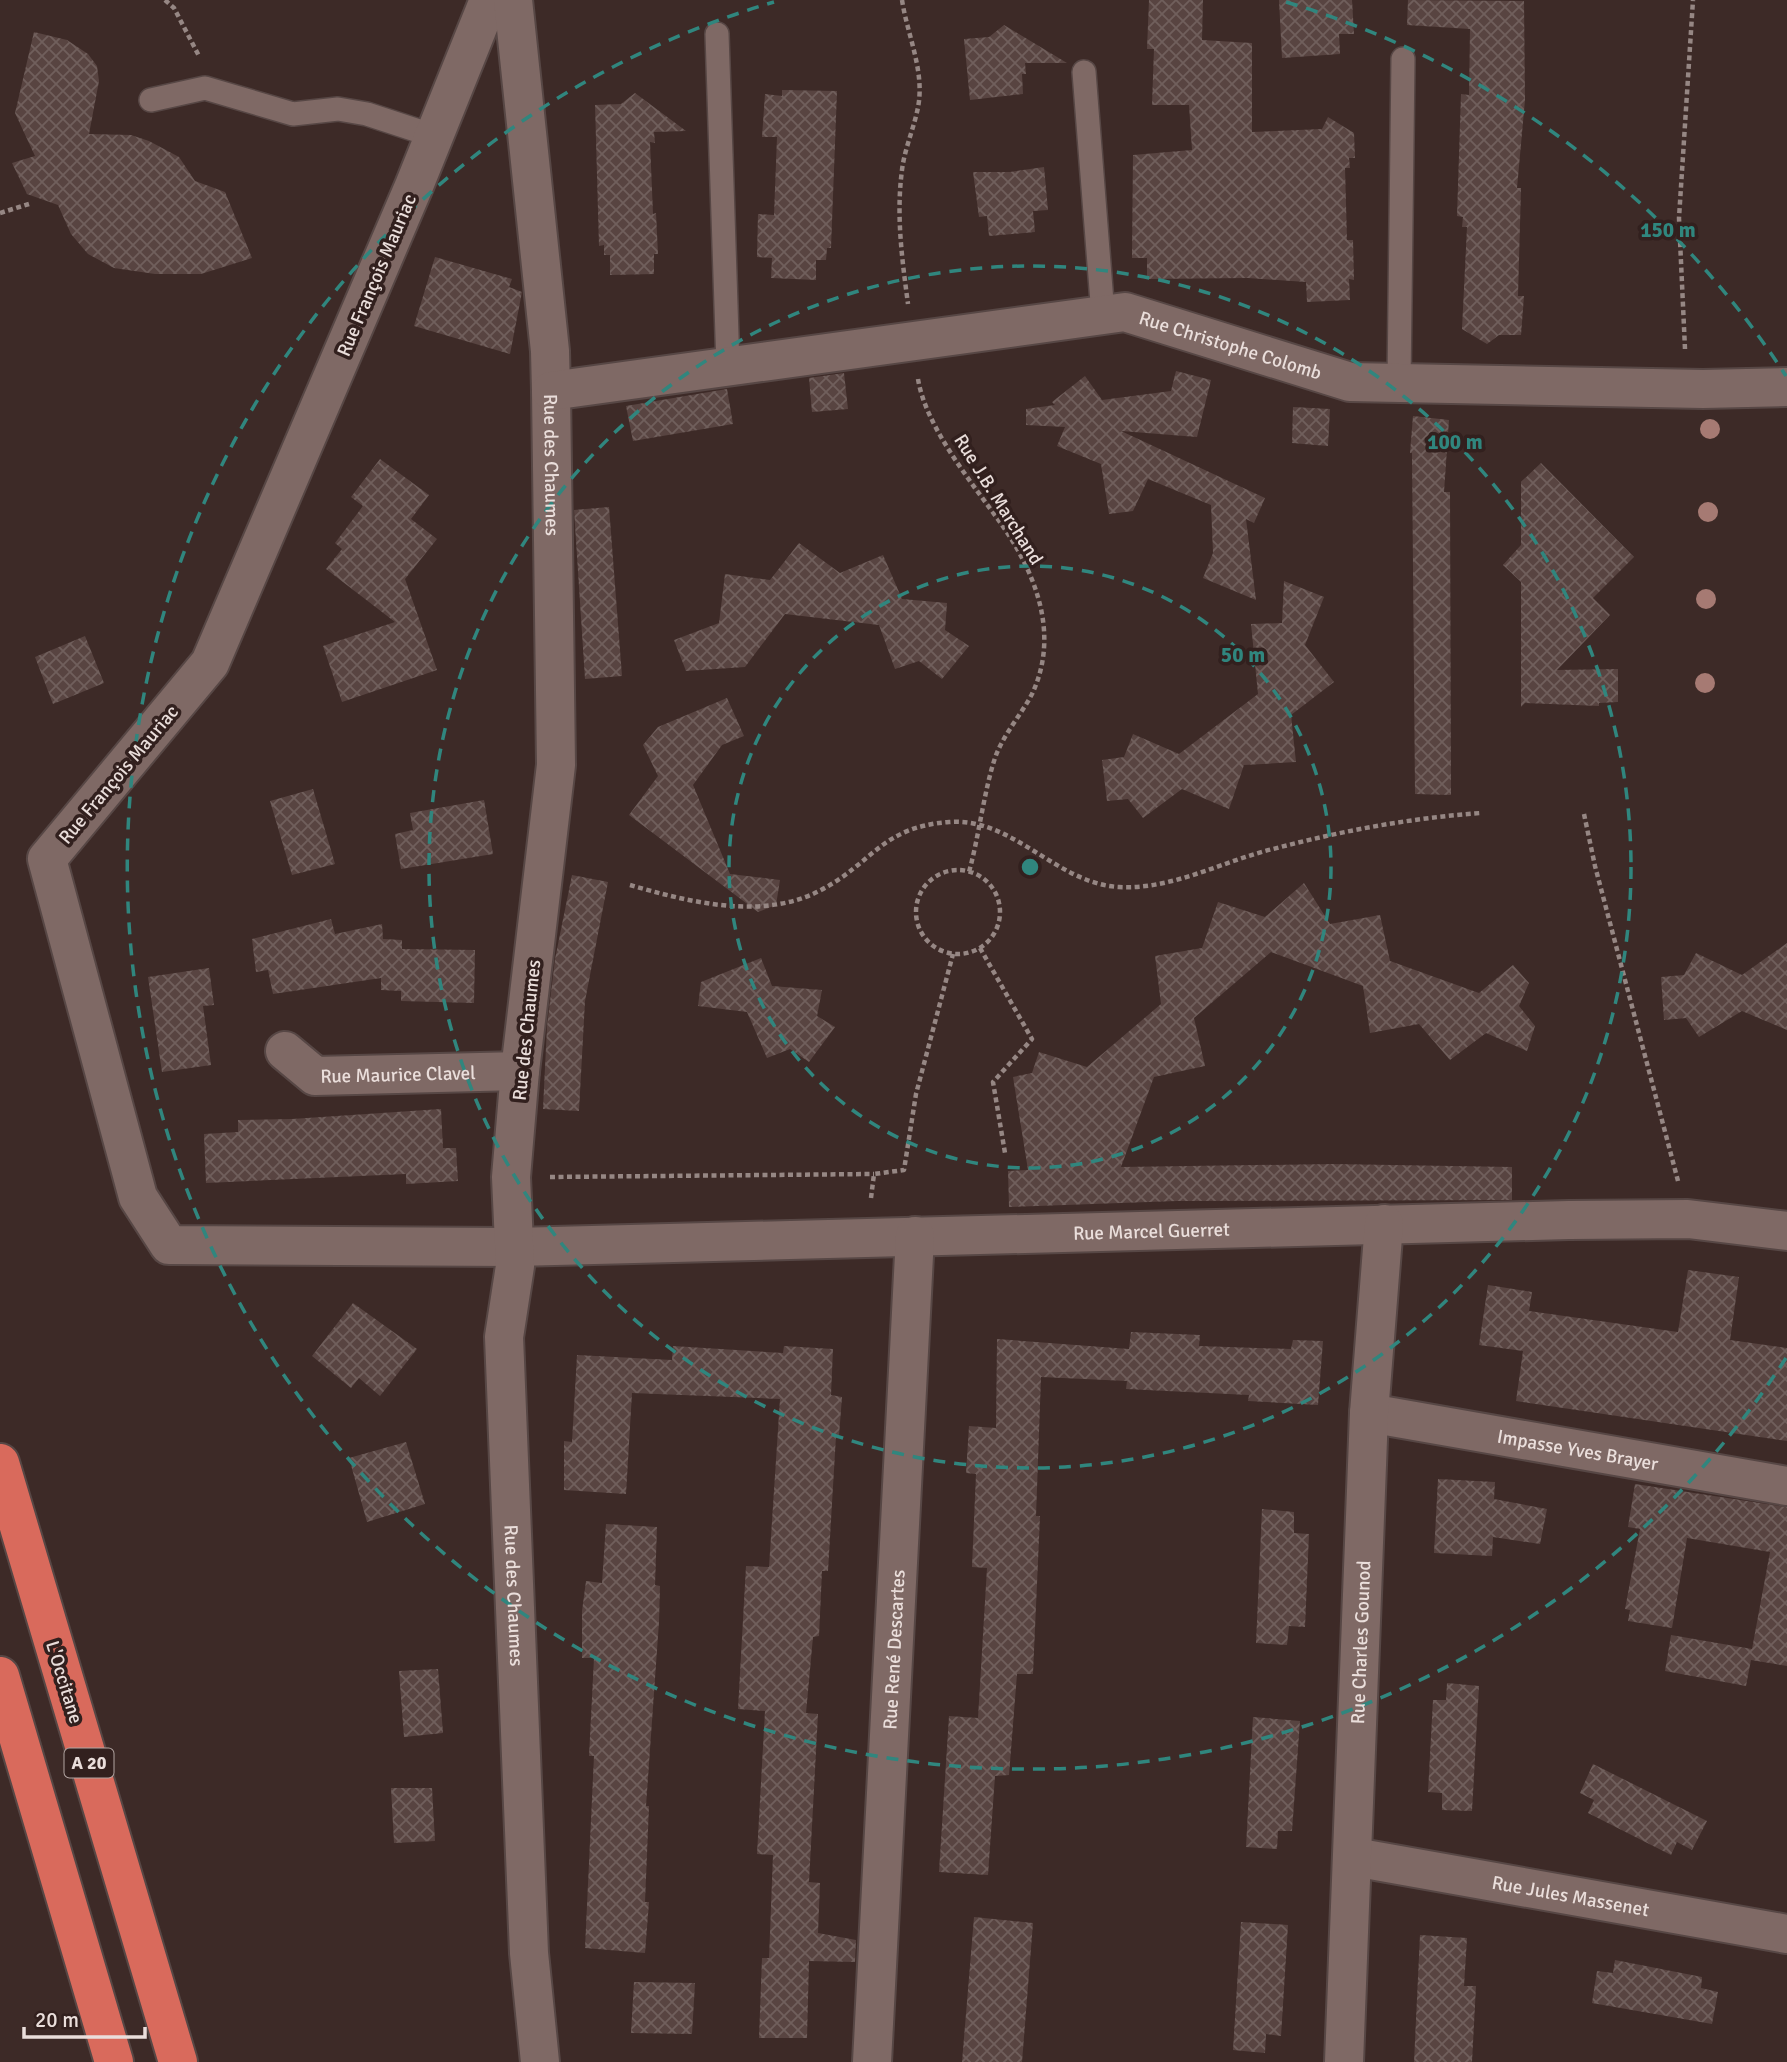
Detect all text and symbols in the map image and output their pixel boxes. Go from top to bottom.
street label: Rue François Mauriac [332,191,422,360]
text: 150 m [1640,217,1696,243]
street label: Rue Christophe Colomb [1136,306,1325,385]
street label: Rue des Chaumes [538,394,564,536]
text: 100 m [1427,429,1483,455]
street label: Rue J.B. Marchand [948,430,1048,569]
text: 50 m [1221,642,1265,668]
street label: Rue François Mauriac [54,700,184,849]
centre of rings [1018,855,1042,879]
street label: Rue des Chaumes [508,958,546,1102]
street label: Rue Maurice Clavel [320,1061,476,1089]
street label: Rue Marcel Guerret [1073,1218,1230,1246]
street label: Impasse Yves Brayer [1495,1425,1660,1476]
street label: Rue des Chaumes [499,1524,528,1667]
street label: Rue Charles Gounod [1346,1560,1376,1725]
street label: Rue René Descartes [878,1569,911,1730]
street label: L'Occitane [40,1638,88,1727]
road number: A 20 [64,1748,114,1778]
street label: Rue Jules Massenet [1490,1871,1651,1922]
scale bar [24,1996,145,2040]
text: 20 m [35,2007,79,2033]

